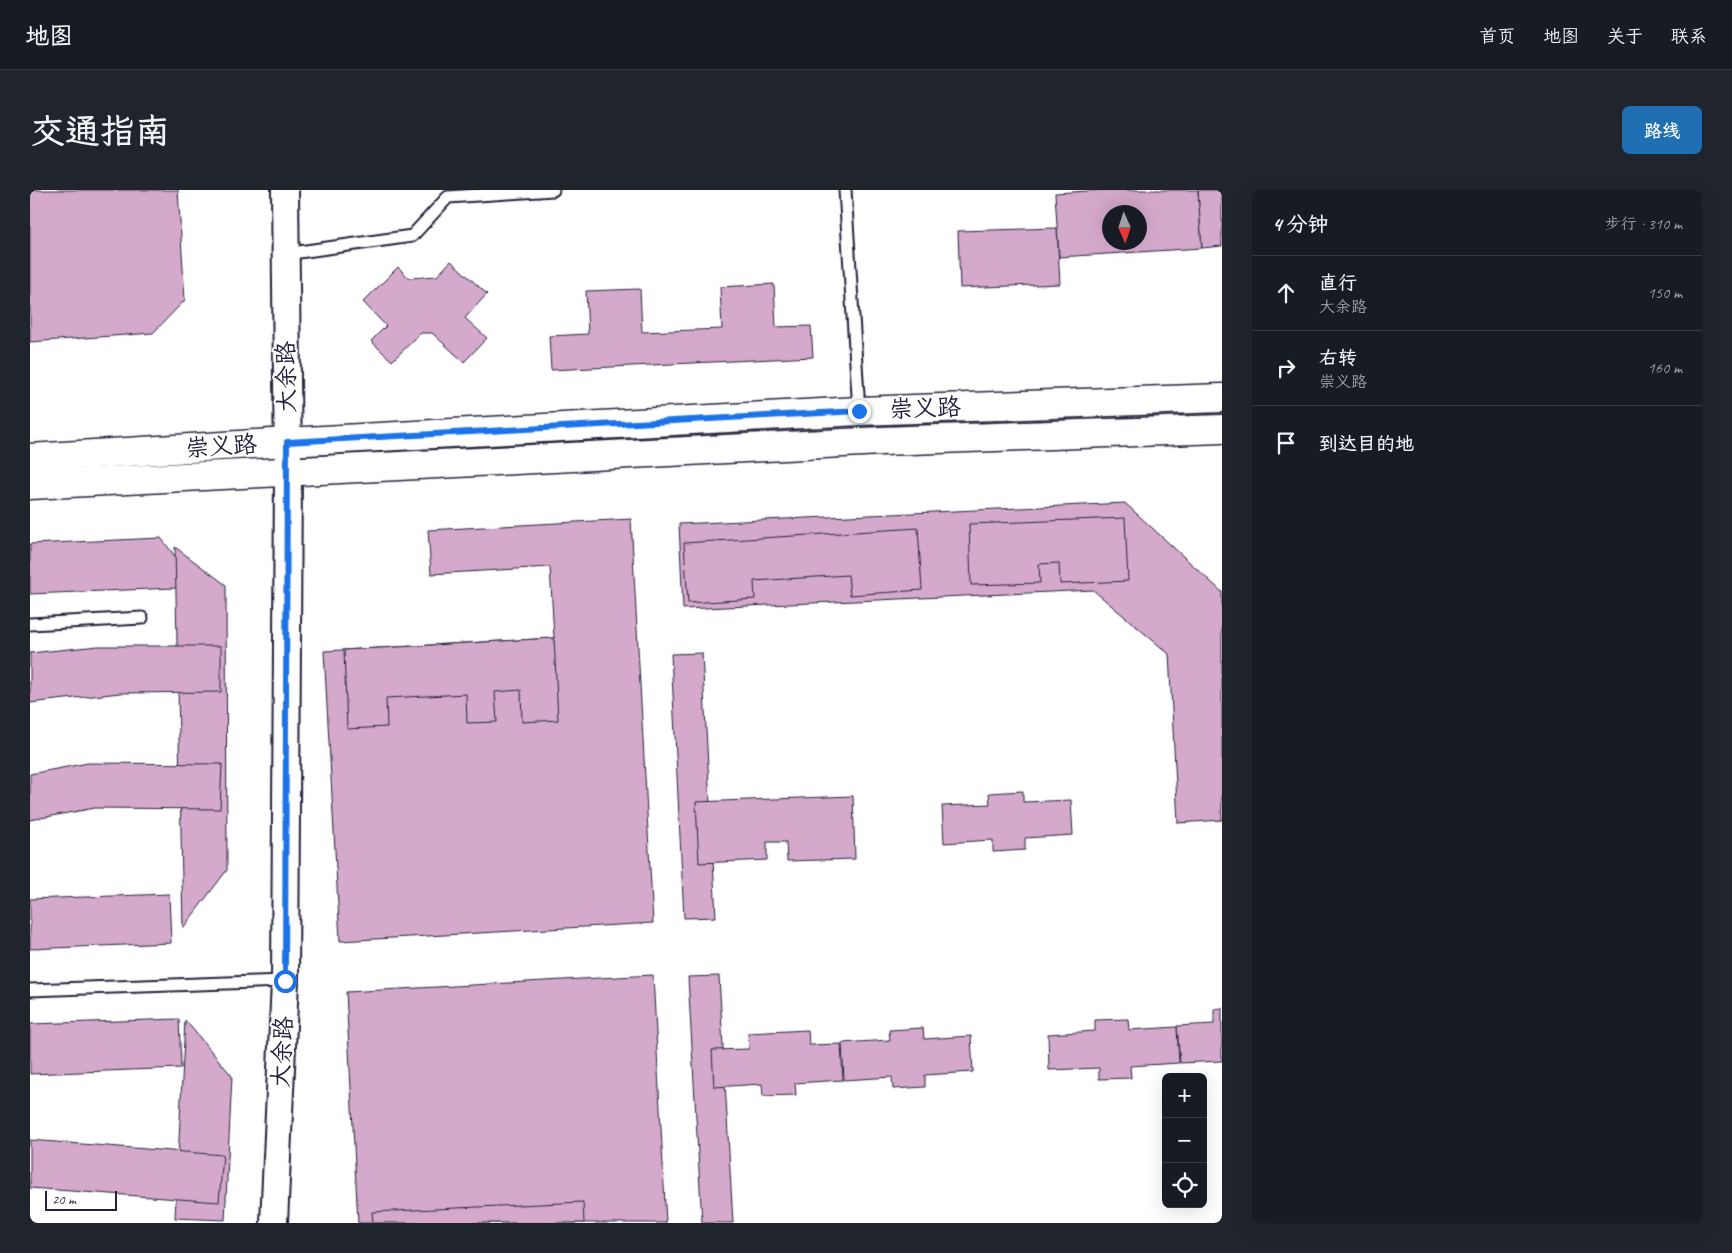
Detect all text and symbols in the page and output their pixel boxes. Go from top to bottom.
text: 地图 [25,21,73,51]
text: 首页 [1479,25,1515,47]
text: 地图 [1543,25,1579,47]
text: 关于 [1607,25,1643,47]
text: 联系 [1671,25,1707,47]
button: 路线 [1622,106,1702,154]
text: 交通指南 [30,109,170,154]
north arrow [1102,205,1147,250]
text: 4 分钟 [1272,211,1329,237]
text: 步行 · 310 m [1605,214,1682,234]
text: 直行 [1319,271,1357,295]
icon: ahead [1272,279,1300,307]
text: 150 m [1648,283,1682,303]
text: 大余路 [1319,297,1367,317]
street label: 大余路 [270,341,302,413]
text: 右转 [1319,346,1357,370]
icon: right [1272,354,1300,382]
text: 160 m [1648,358,1682,378]
text: 崇义路 [1319,372,1367,392]
street label: 崇义路 [888,392,962,424]
route end [848,400,871,423]
street label: 崇义路 [184,429,258,463]
icon: arrive [1272,429,1300,457]
text: 到达目的地 [1319,432,1414,456]
route start [274,970,297,993]
street label: 大余路 [265,1015,299,1089]
map controls [1162,1073,1207,1208]
button: + [1162,1073,1207,1118]
button: − [1162,1118,1207,1163]
button: locate [1162,1163,1207,1208]
scale bar [45,1188,118,1211]
text: 20 m [52,1191,76,1208]

